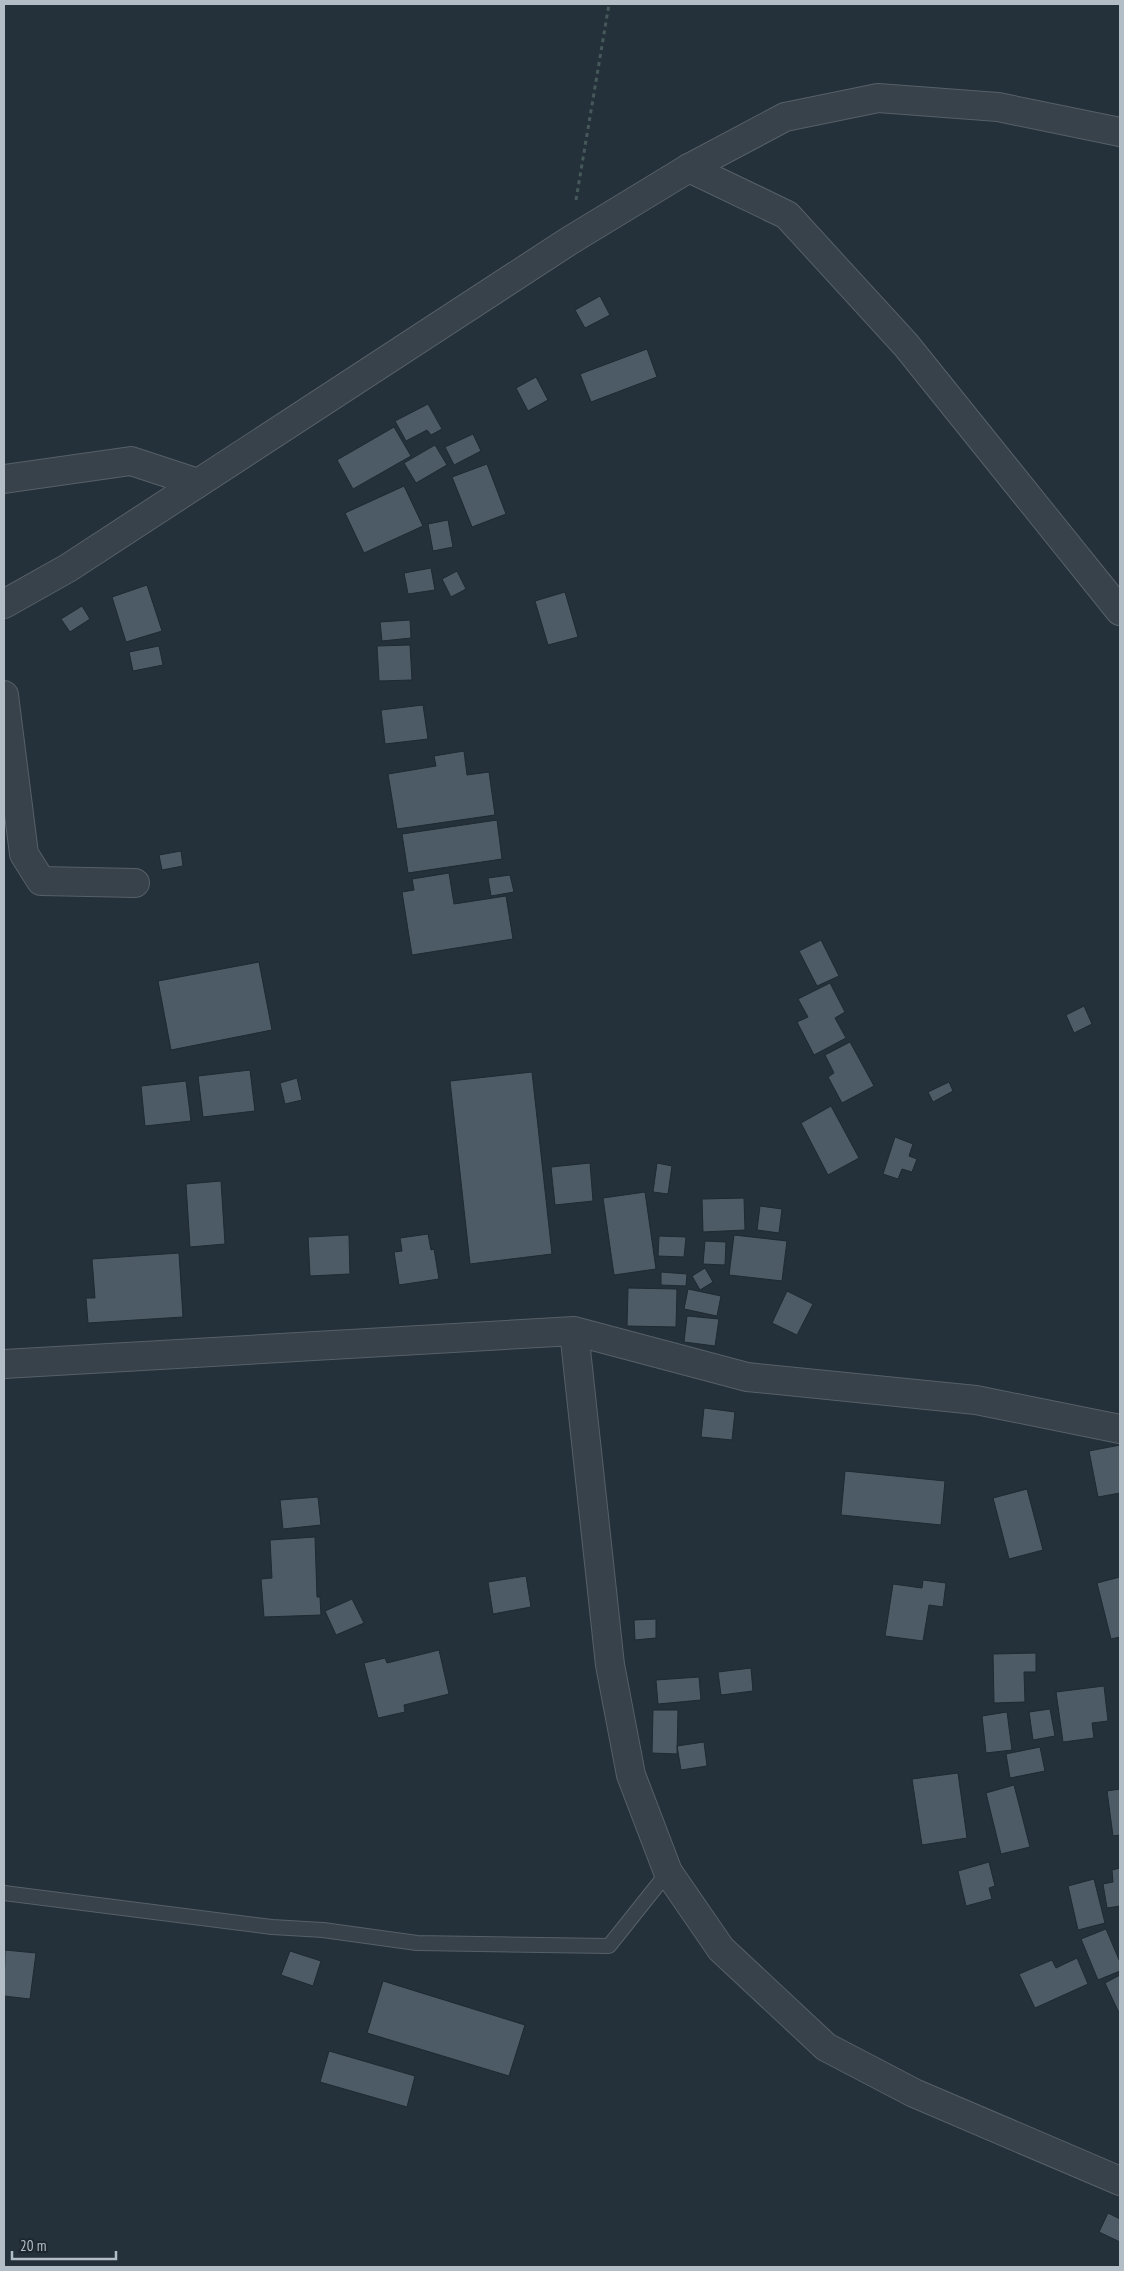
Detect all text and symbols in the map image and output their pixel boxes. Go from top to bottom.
scale bar [12,2228,116,2260]
text: 20 m [20,2236,46,2255]

